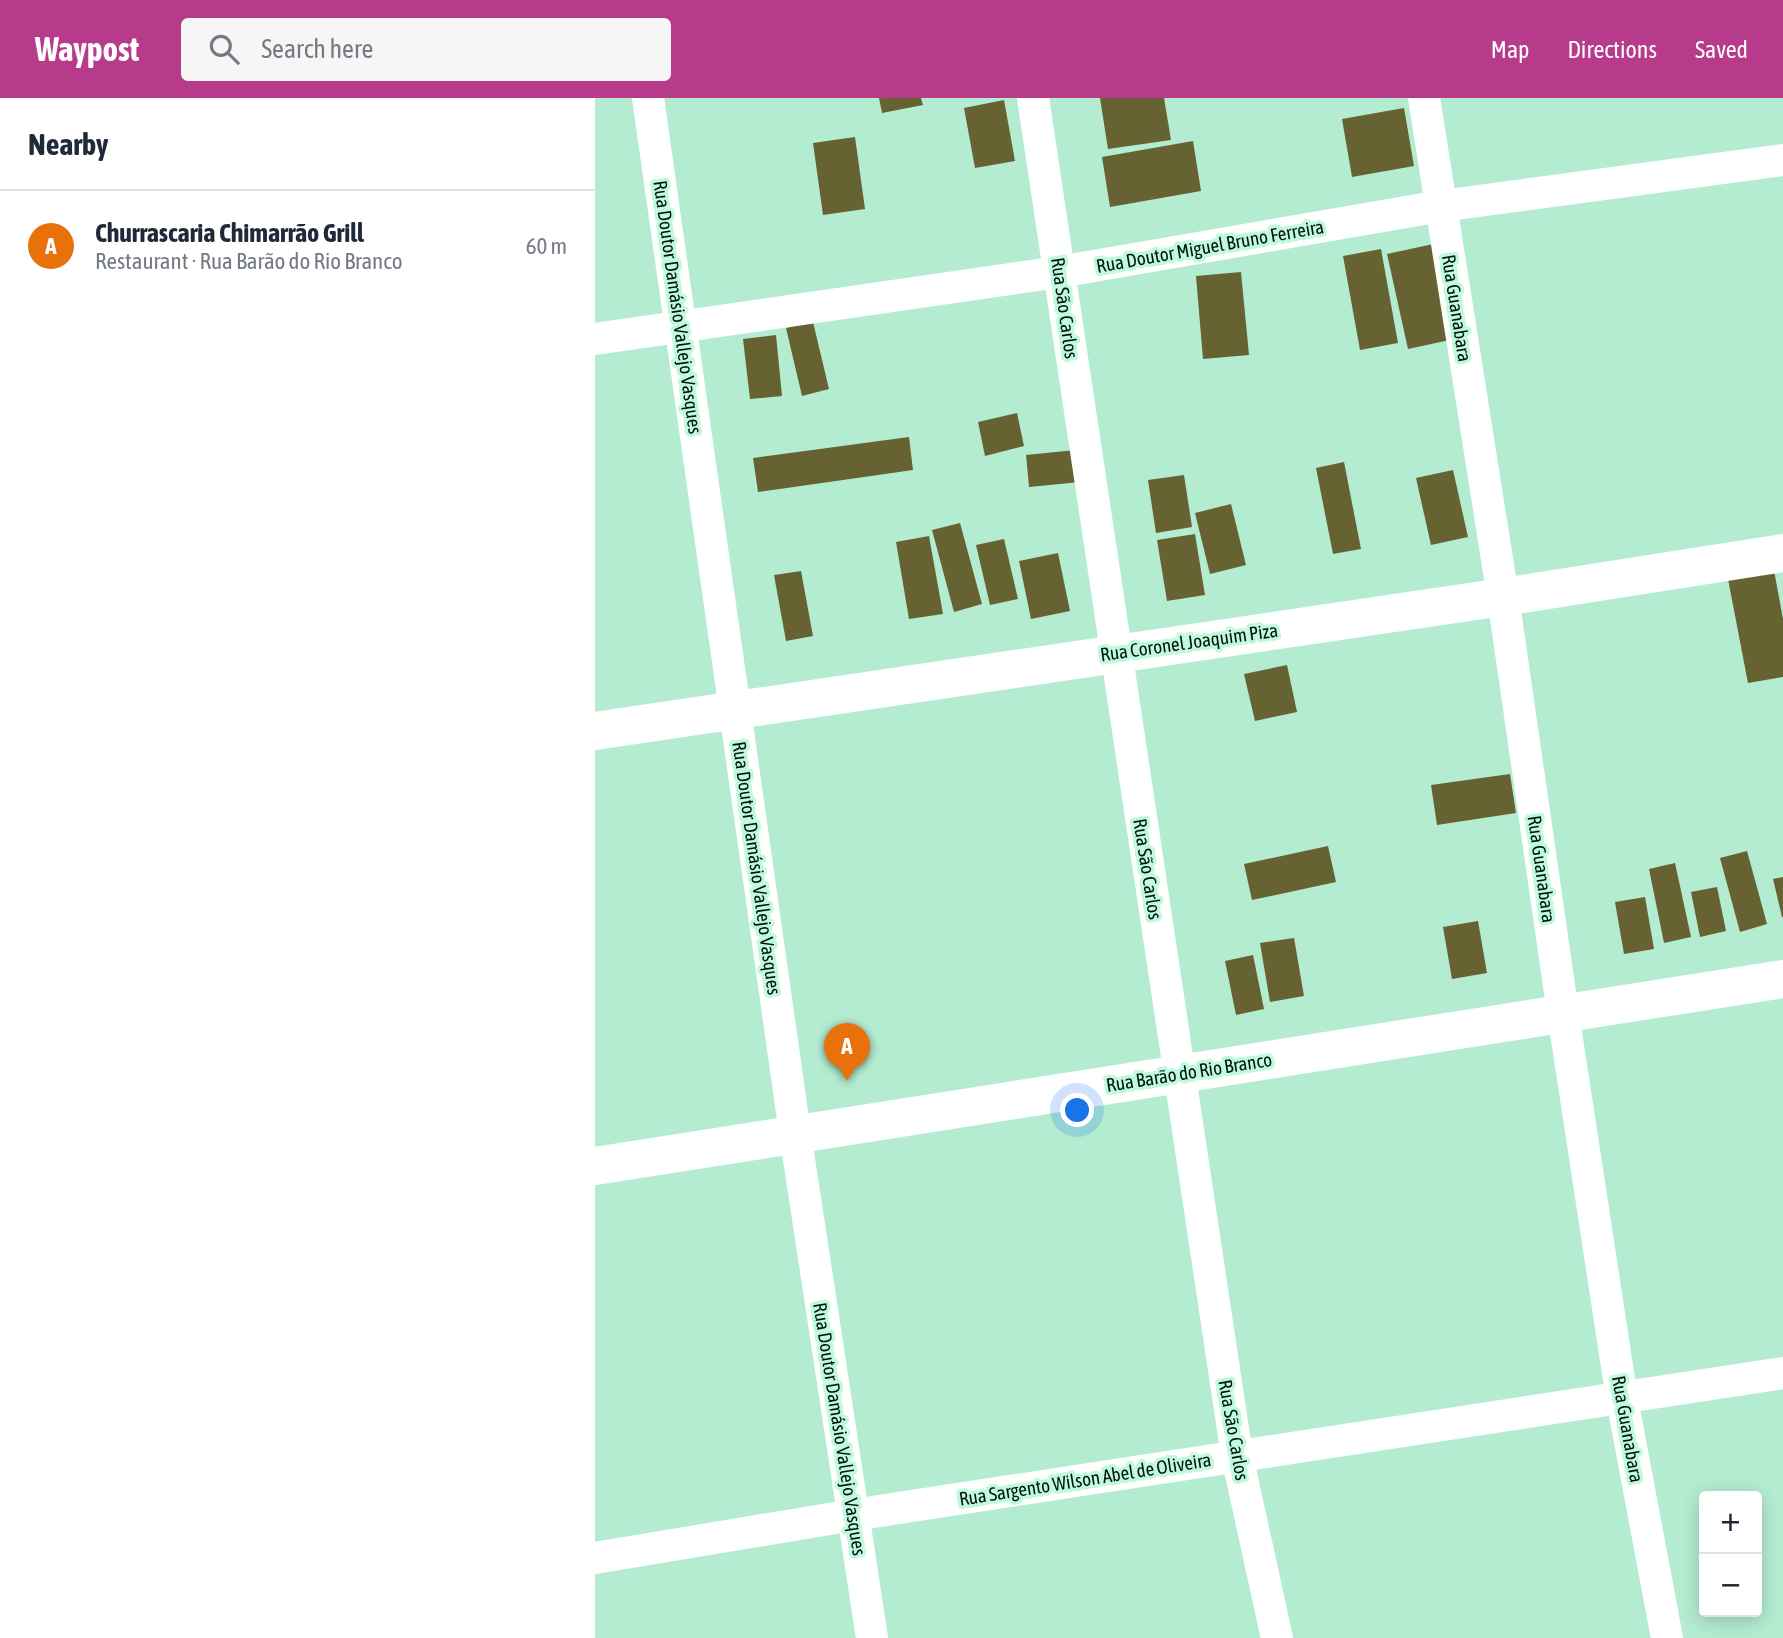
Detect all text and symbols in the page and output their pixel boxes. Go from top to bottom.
search box [181,18,671,81]
text: Waypost [35,30,139,68]
icon: search [205,30,243,68]
text: Search here [261,34,373,64]
text: Map [1491,36,1529,63]
text: Directions [1567,36,1657,63]
text: Saved [1695,36,1748,63]
text: Nearby [28,127,108,161]
street label: Rua Doutor Damásio Vallejo Vasques [649,179,707,435]
street label: Rua Doutor Miguel Bruno Ferreira [1094,215,1326,277]
text: Churrascaria Chimarrão Grill [95,218,364,248]
text: A [45,233,57,259]
text: 60 m [526,233,567,259]
text: Restaurant · Rua Barão do Rio Branco [95,248,403,274]
street label: Rua Guanabara [1438,253,1476,363]
street label: Rua São Carlos [1047,256,1083,360]
street label: Rua Coronel Joaquim Piza [1099,619,1279,665]
street label: Rua Doutor Damásio Vallejo Vasques [728,740,786,996]
street label: Rua Guanabara [1524,814,1560,924]
street label: Rua São Carlos [1129,817,1167,921]
pin: A [824,1023,870,1081]
street label: Rua Barão do Rio Branco [1104,1048,1274,1096]
your location [1060,1093,1094,1127]
street label: Rua Doutor Damásio Vallejo Vasques [809,1301,871,1557]
street label: Rua Guanabara [1608,1374,1648,1484]
street label: Rua São Carlos [1214,1378,1254,1482]
street label: Rua Sargento Wilson Abel de Oliveira [957,1448,1213,1510]
map controls [1699,1491,1762,1617]
button: + [1699,1491,1762,1554]
button: − [1699,1554,1762,1617]

